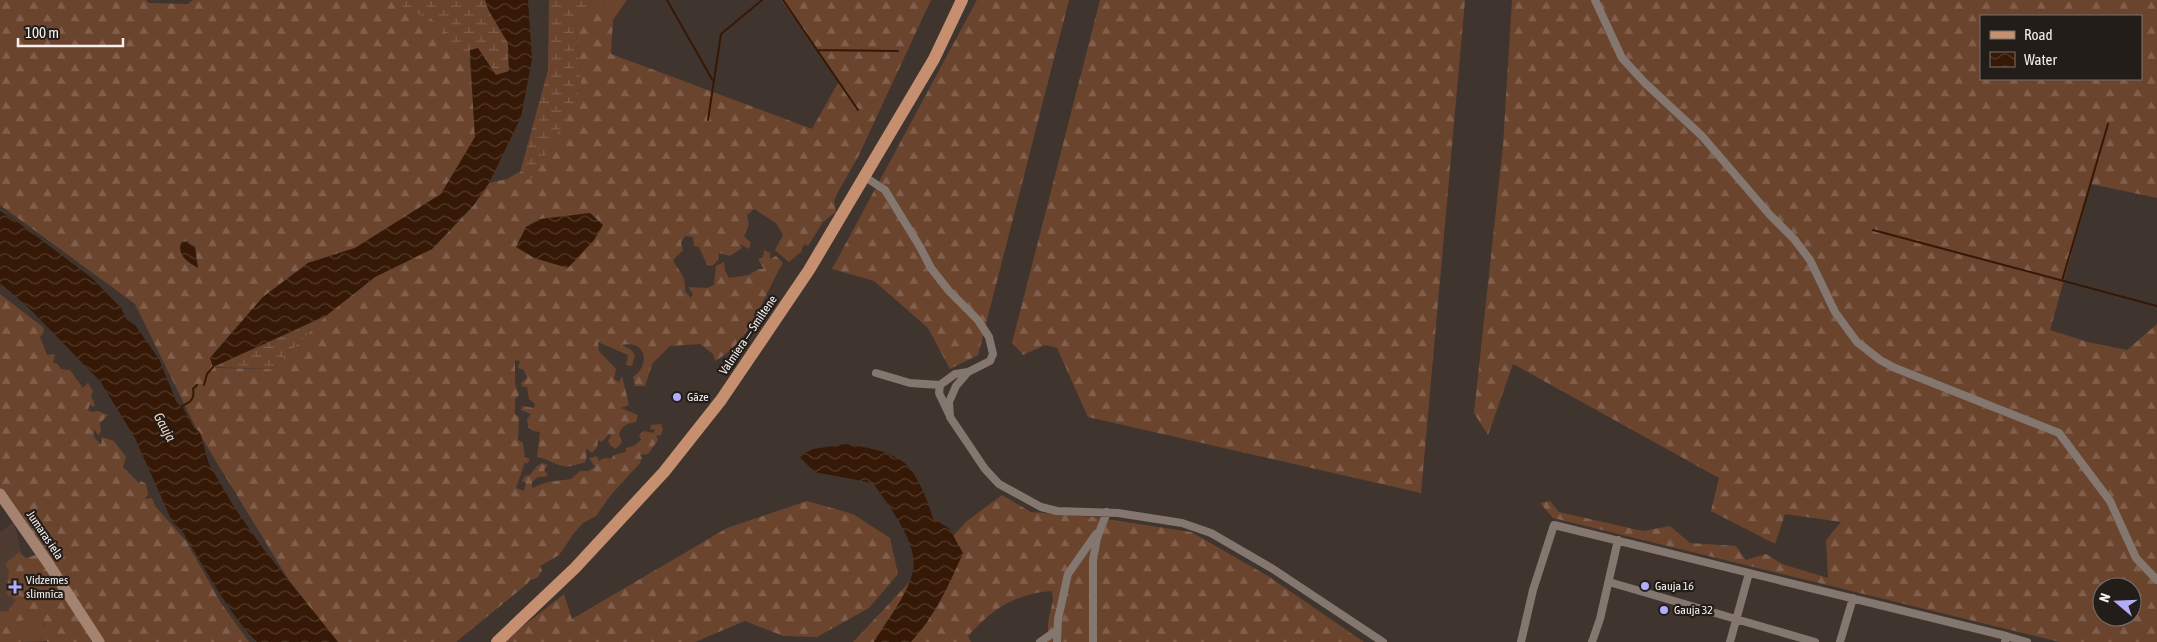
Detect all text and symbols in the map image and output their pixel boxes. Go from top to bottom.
scale bar [18,15,122,47]
legend [1980,15,2142,80]
text: 100 m [25,24,59,41]
text: Road [2024,26,2053,43]
text: Water [2024,51,2057,68]
street label: Valmiera — Smiltene [716,293,780,377]
place label: Gāze [687,390,709,404]
marker: Gāze [671,391,683,403]
water label: Gauja [151,410,180,445]
street label: Jumaras iela [24,508,66,562]
place label: Vidzemes slimnīca [26,573,68,601]
north arrow [2092,577,2142,627]
place label: Gauja 16 [1655,579,1694,593]
marker: Vidzemes slimnīca [8,580,22,594]
marker: Gauja 16 [1639,580,1651,592]
text: N [2096,591,2114,604]
place label: Gauja 32 [1674,603,1713,617]
marker: Gauja 32 [1658,604,1670,616]

